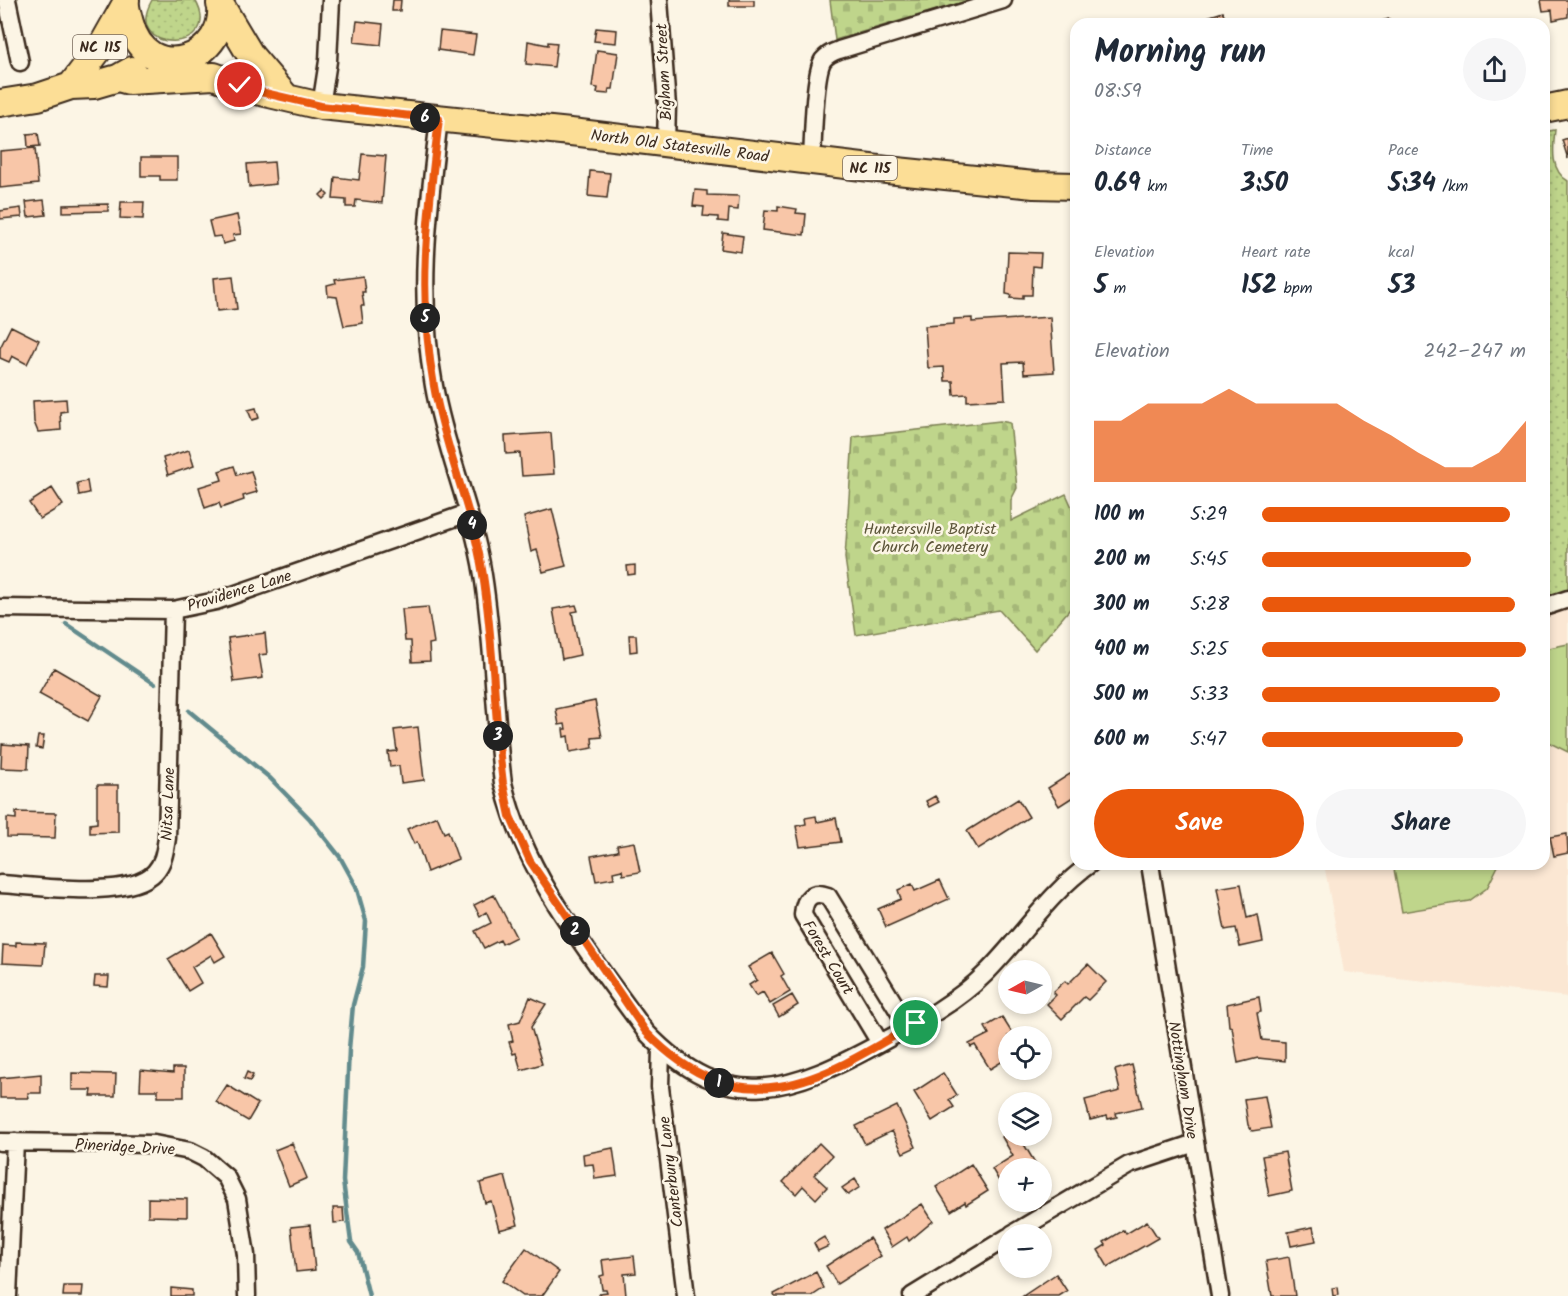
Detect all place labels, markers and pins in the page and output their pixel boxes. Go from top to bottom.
pin [214,59,265,110]
pin: 6 [410,103,440,133]
pin: 5 [410,303,440,333]
pin: 4 [457,510,487,540]
pin: 3 [483,721,513,751]
pin: 2 [560,916,590,946]
pin [890,997,941,1048]
pin: 1 [704,1068,734,1098]

